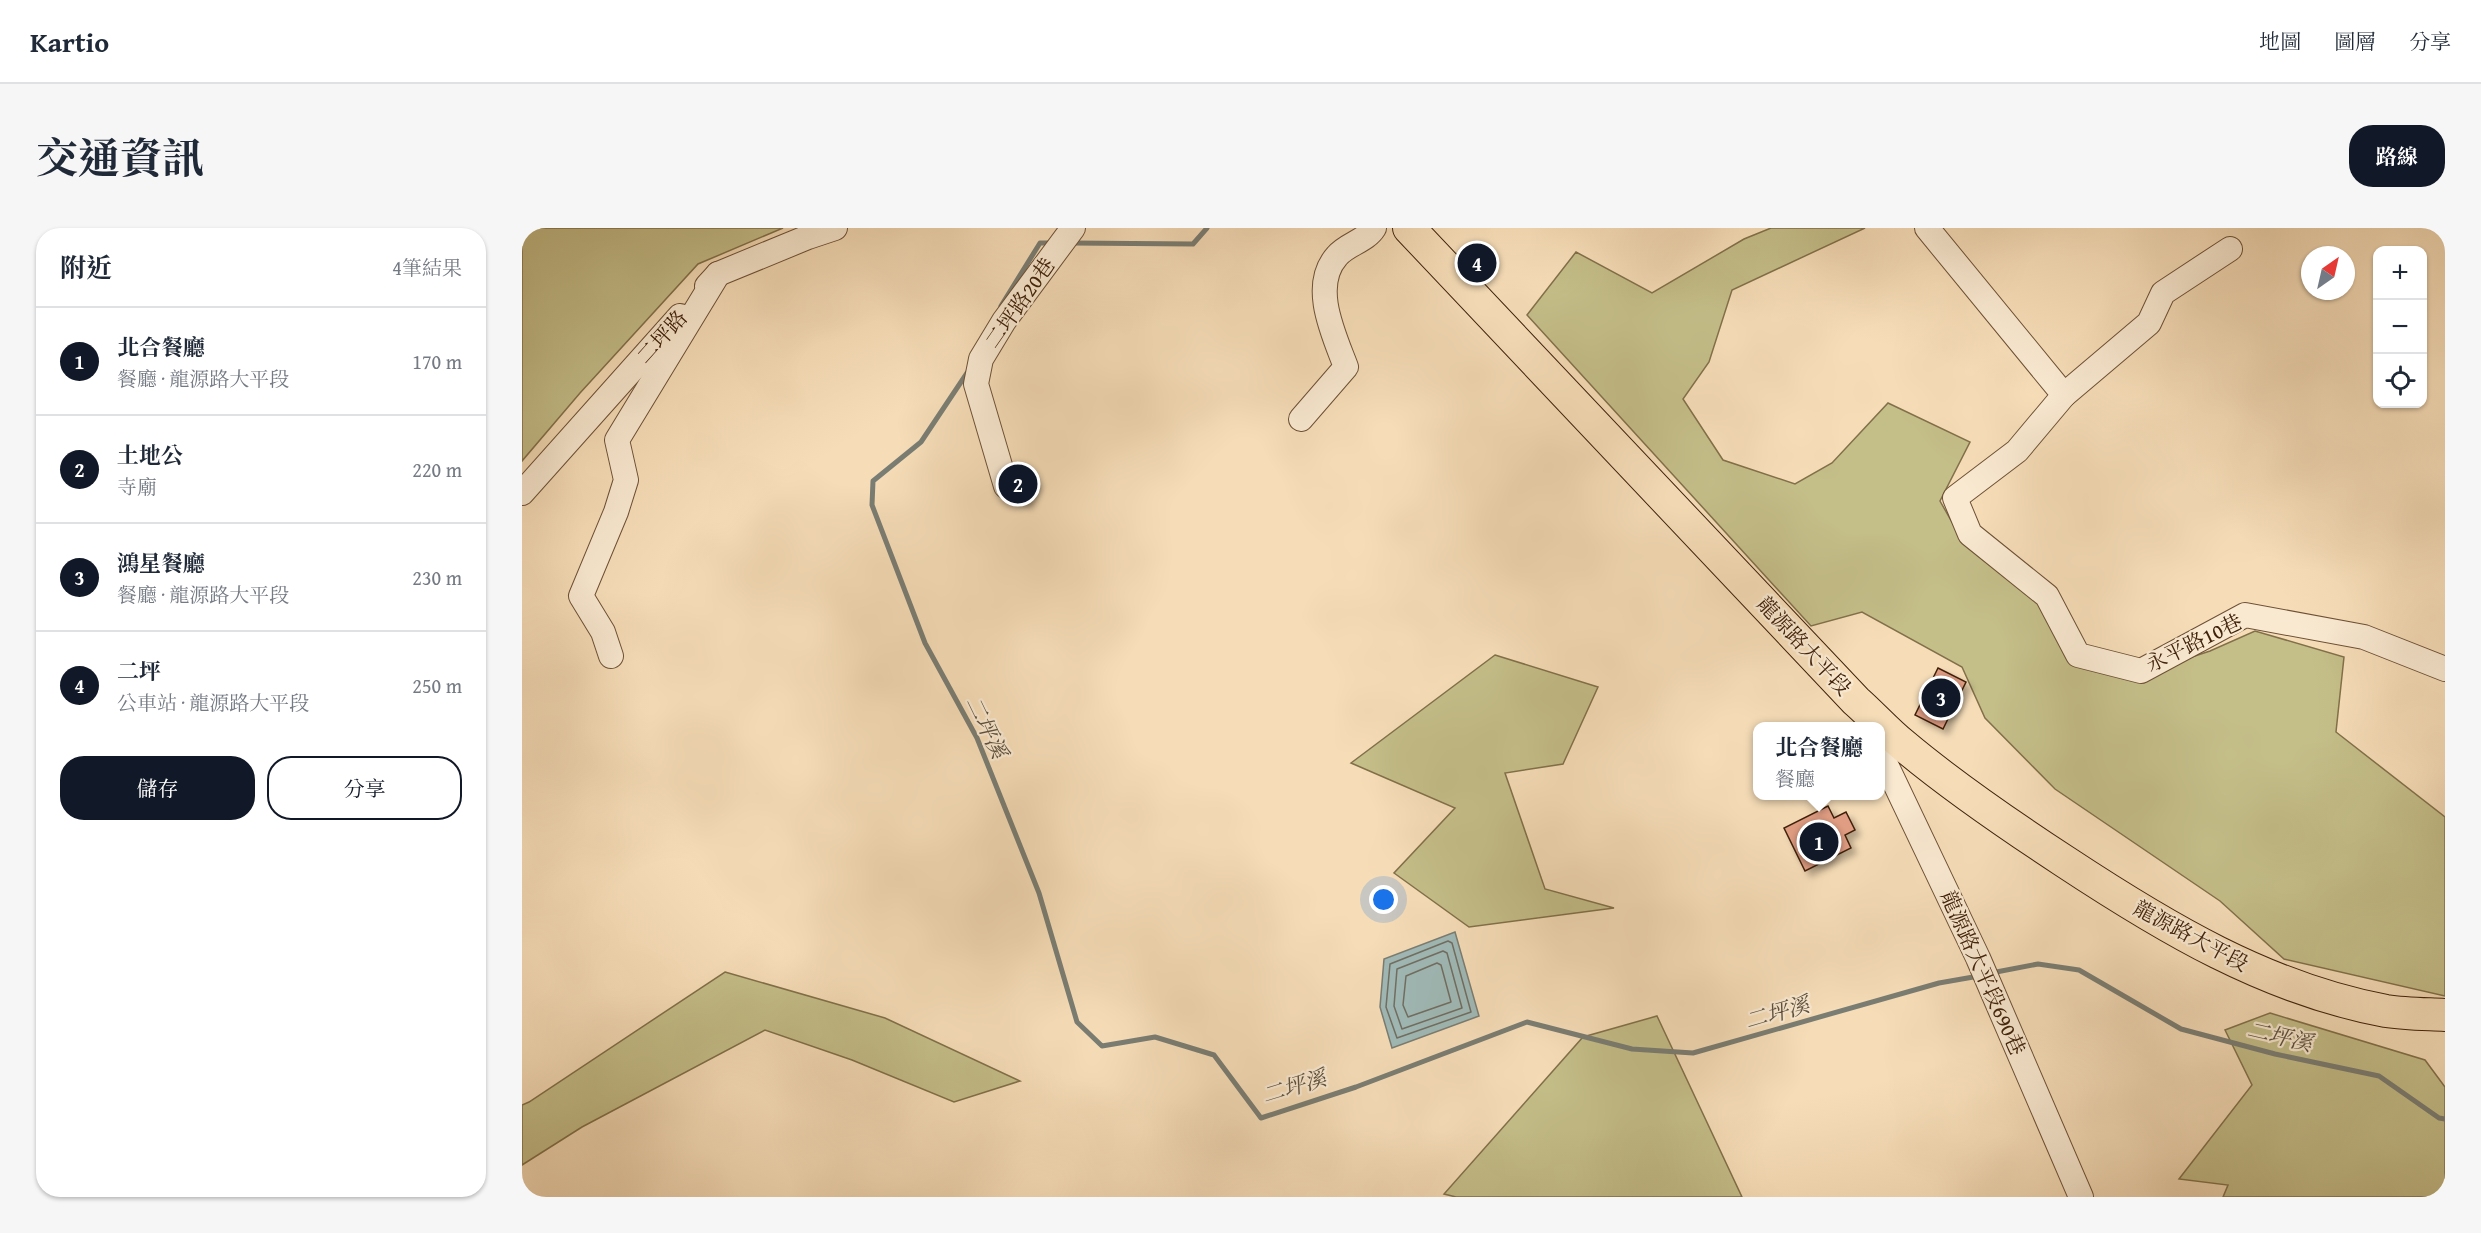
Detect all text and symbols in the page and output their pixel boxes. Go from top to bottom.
text: Kartio [30,21,109,62]
text: 地圖 [2259,26,2301,57]
text: 圖層 [2334,26,2376,57]
text: 分享 [2409,26,2451,57]
button: 路線 [2349,125,2445,187]
text: 交通資訊 [36,127,204,188]
pin: 4 [1458,240,1496,285]
north arrow [2301,246,2355,300]
map controls [2373,246,2427,408]
button: + [2373,246,2427,300]
text: 附近 [60,248,112,287]
street label: 二坪路20巷 [977,251,1062,354]
text: 4筆結果 [392,253,462,282]
button: − [2373,300,2427,354]
street label: 二坪路 [629,303,694,370]
text: 北合餐廳 [117,331,205,363]
text: 1 [74,347,85,376]
text: 170 m [412,347,462,376]
button: locate [2373,354,2427,408]
text: 餐廳 · 龍源路大平段 [117,364,289,393]
text: 土地公 [117,439,183,471]
text: 2 [74,455,85,484]
text: 220 m [412,455,462,484]
pin: 2 [998,462,1038,506]
text: 寺廟 [117,472,157,501]
text: 鴻星餐廳 [117,547,205,579]
text: 3 [74,563,85,592]
text: 230 m [412,563,462,592]
text: 餐廳 · 龍源路大平段 [117,580,289,609]
street label: 龍源路大平段 [1750,589,1859,702]
street label: 永平路10巷 [2140,606,2247,679]
text: 二坪 [117,655,161,687]
text: 4 [74,671,85,700]
text: 250 m [412,671,462,700]
pin: 3 [1922,676,1960,720]
text: 公車站 · 龍源路大平段 [117,688,309,717]
water label: 二坪溪 [958,690,1017,765]
popup [1753,722,1885,800]
text: 北合餐廳 [1775,731,1863,763]
button: 儲存 [60,756,255,820]
button: 分享 [267,756,462,820]
text: 餐廳 [1775,764,1815,793]
pin: 1 [1800,820,1838,864]
your location [1369,885,1398,914]
street label: 龍源路大平段690巷 [1933,885,2034,1060]
street label: 龍源路大平段 [2128,892,2254,979]
water label: 二坪溪 [1741,987,1815,1036]
water label: 二坪溪 [2244,1013,2318,1059]
water label: 二坪溪 [1258,1060,1332,1111]

